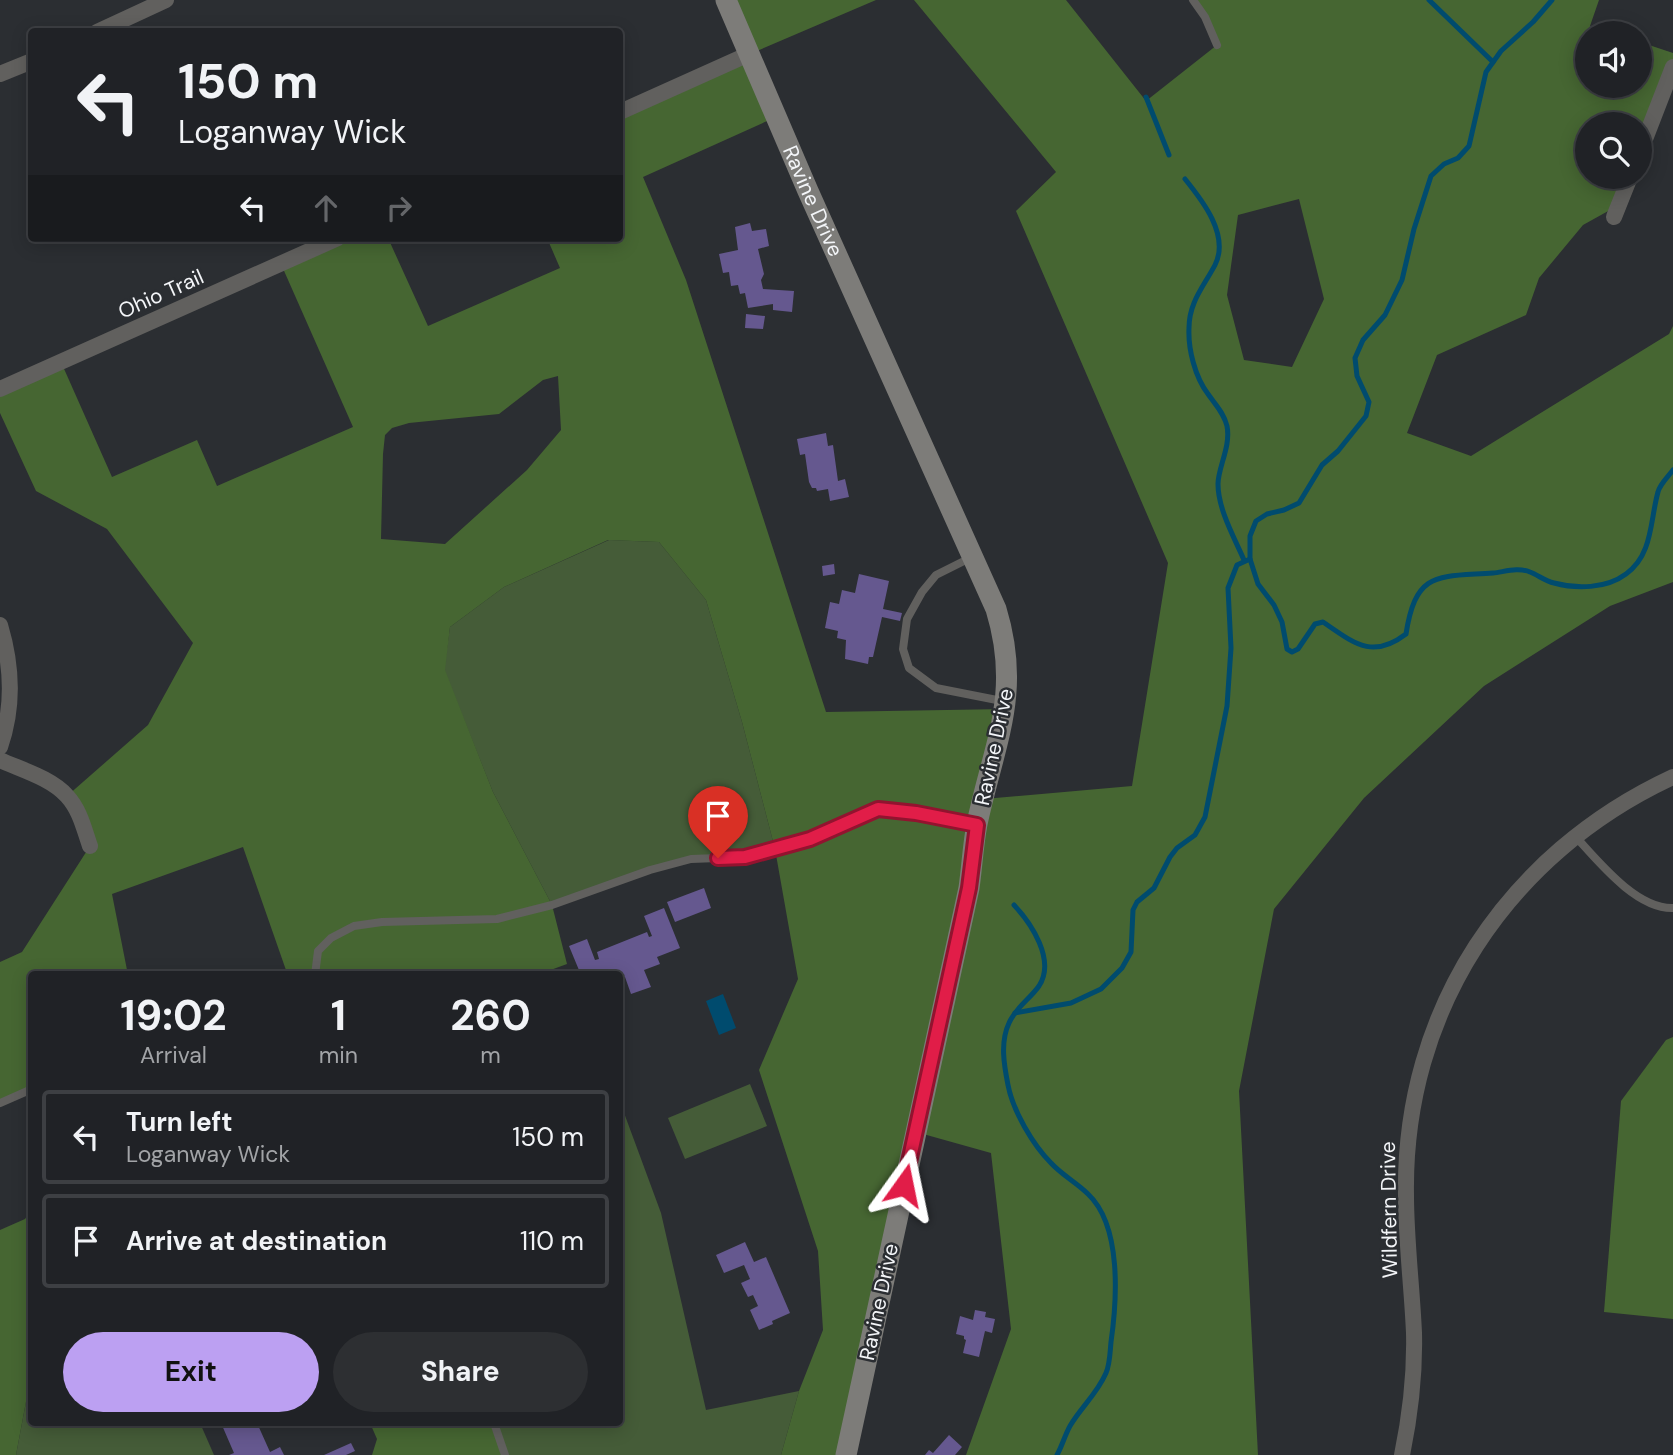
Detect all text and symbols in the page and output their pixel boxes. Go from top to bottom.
map controls [1575,21,1652,189]
button: sound [1575,21,1652,98]
text: 150 m [178,49,318,113]
icon: left [63,56,154,147]
text: Loganway Wick [178,111,406,153]
button: search [1575,112,1652,189]
street label: Ravine Drive [776,141,850,261]
icon: left [234,189,272,227]
icon: ahead [307,189,345,227]
icon: right [380,189,418,227]
street label: Ohio Trail [114,263,208,325]
street label: Ravine Drive [968,686,1020,808]
pin [688,786,748,858]
icon: arrive [699,797,737,835]
text: 19:02 [120,988,227,1043]
text: 1 [331,988,346,1043]
text: 260 [450,988,531,1043]
text: Arrival [140,1040,207,1070]
text: min [319,1040,358,1070]
text: m [480,1040,501,1070]
text: Turn left [126,1105,233,1139]
icon: left [67,1118,105,1156]
text: 150 m [512,1120,584,1154]
text: Loganway Wick [126,1139,290,1169]
street label: Wildfern Drive [1374,1141,1404,1279]
position arrow [867,1148,941,1222]
icon: arrive [67,1222,105,1260]
text: Arrive at destination [126,1224,387,1258]
text: 110 m [520,1224,584,1258]
street label: Ravine Drive [853,1241,905,1363]
button: Exit [63,1332,319,1412]
button: Share [333,1332,588,1412]

